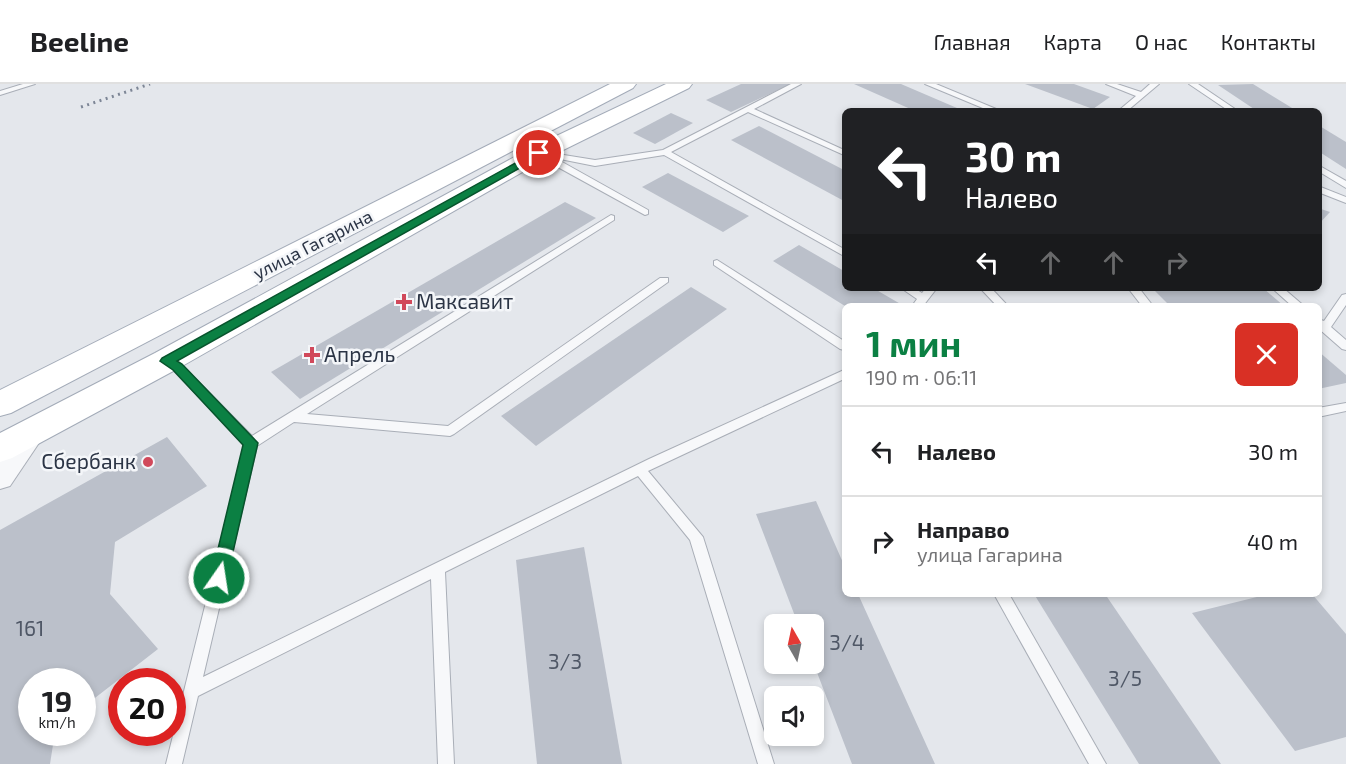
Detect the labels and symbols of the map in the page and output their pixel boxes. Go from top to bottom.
pin [513,127,564,178]
street label: улица Гагарина [249,205,376,284]
place label: Максавит [416,288,513,313]
marker: Максавит [397,295,411,309]
place label: Апрель [324,341,395,366]
marker: Апрель [305,348,319,362]
place label: Сбербанк [41,448,136,473]
marker: Сбербанк [141,455,155,469]
position arrow [187,546,251,610]
north arrow [764,614,824,674]
house number: 161 [16,615,44,640]
house number: 3/4 [829,629,865,654]
house number: 3/3 [548,648,582,673]
house number: 3/5 [1108,665,1142,690]
speed limit sign: 20 [108,668,186,746]

